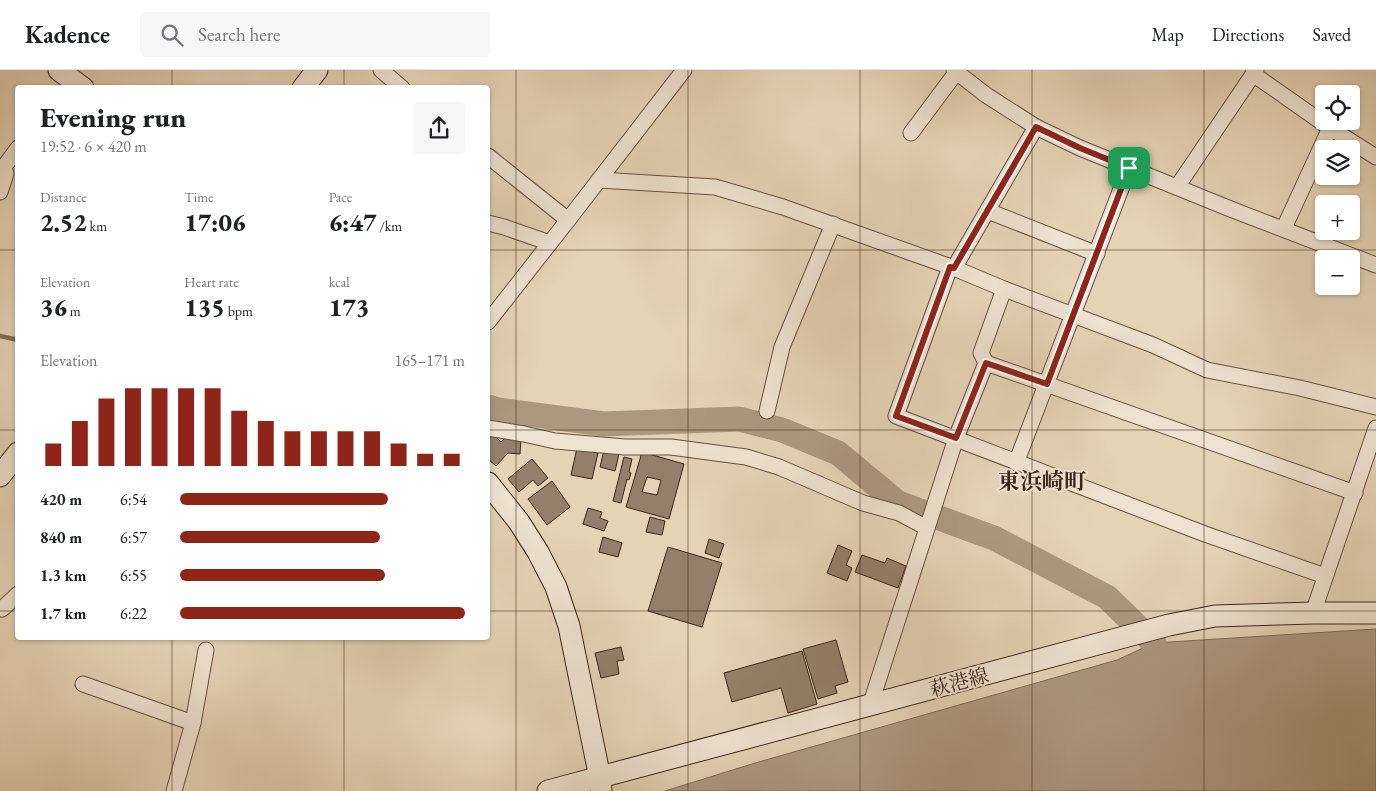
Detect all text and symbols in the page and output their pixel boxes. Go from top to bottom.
search box [140,12,490,57]
text: Kadence [25,19,110,50]
icon: search [158,21,186,49]
text: Search here [198,22,281,47]
text: Map [1152,23,1184,46]
text: Directions [1212,23,1284,46]
text: Saved [1312,23,1351,46]
map controls [1315,85,1360,295]
button: locate [1315,85,1360,130]
text: Evening run [40,99,186,135]
button: share [413,102,465,154]
text: 19:52 · 6 × 420 m [40,136,147,157]
button: layers [1315,140,1360,185]
pin [1108,147,1150,189]
icon: arrive [1115,154,1143,182]
text: Distance [40,188,87,206]
text: Time [184,188,214,206]
text: Pace [329,188,352,206]
button: + [1315,195,1360,240]
text: 2.52 [40,206,87,238]
text: 17:06 [184,206,246,238]
text: 6:47 [329,206,376,238]
text: km [87,217,107,235]
text: /km [376,217,402,235]
button: − [1315,250,1360,295]
text: Elevation [40,273,90,291]
text: Heart rate [184,273,239,291]
text: kcal [329,273,350,291]
text: 36 [40,291,67,323]
text: 135 [184,291,225,323]
text: 173 [329,291,369,323]
text: m [67,302,81,320]
text: bpm [225,302,253,320]
text: Elevation [40,350,98,371]
text: 165–171 m [394,350,465,371]
district label: 東浜崎町 [998,467,1086,496]
text: 420 m [40,489,82,510]
text: 6:54 [120,489,147,510]
text: 840 m [40,527,82,548]
text: 6:57 [120,527,147,548]
text: 1.3 km [40,565,86,586]
text: 6:55 [120,565,147,586]
text: 1.7 km [40,603,86,624]
text: 6:22 [120,603,147,624]
street label: 萩港線 [927,662,991,702]

